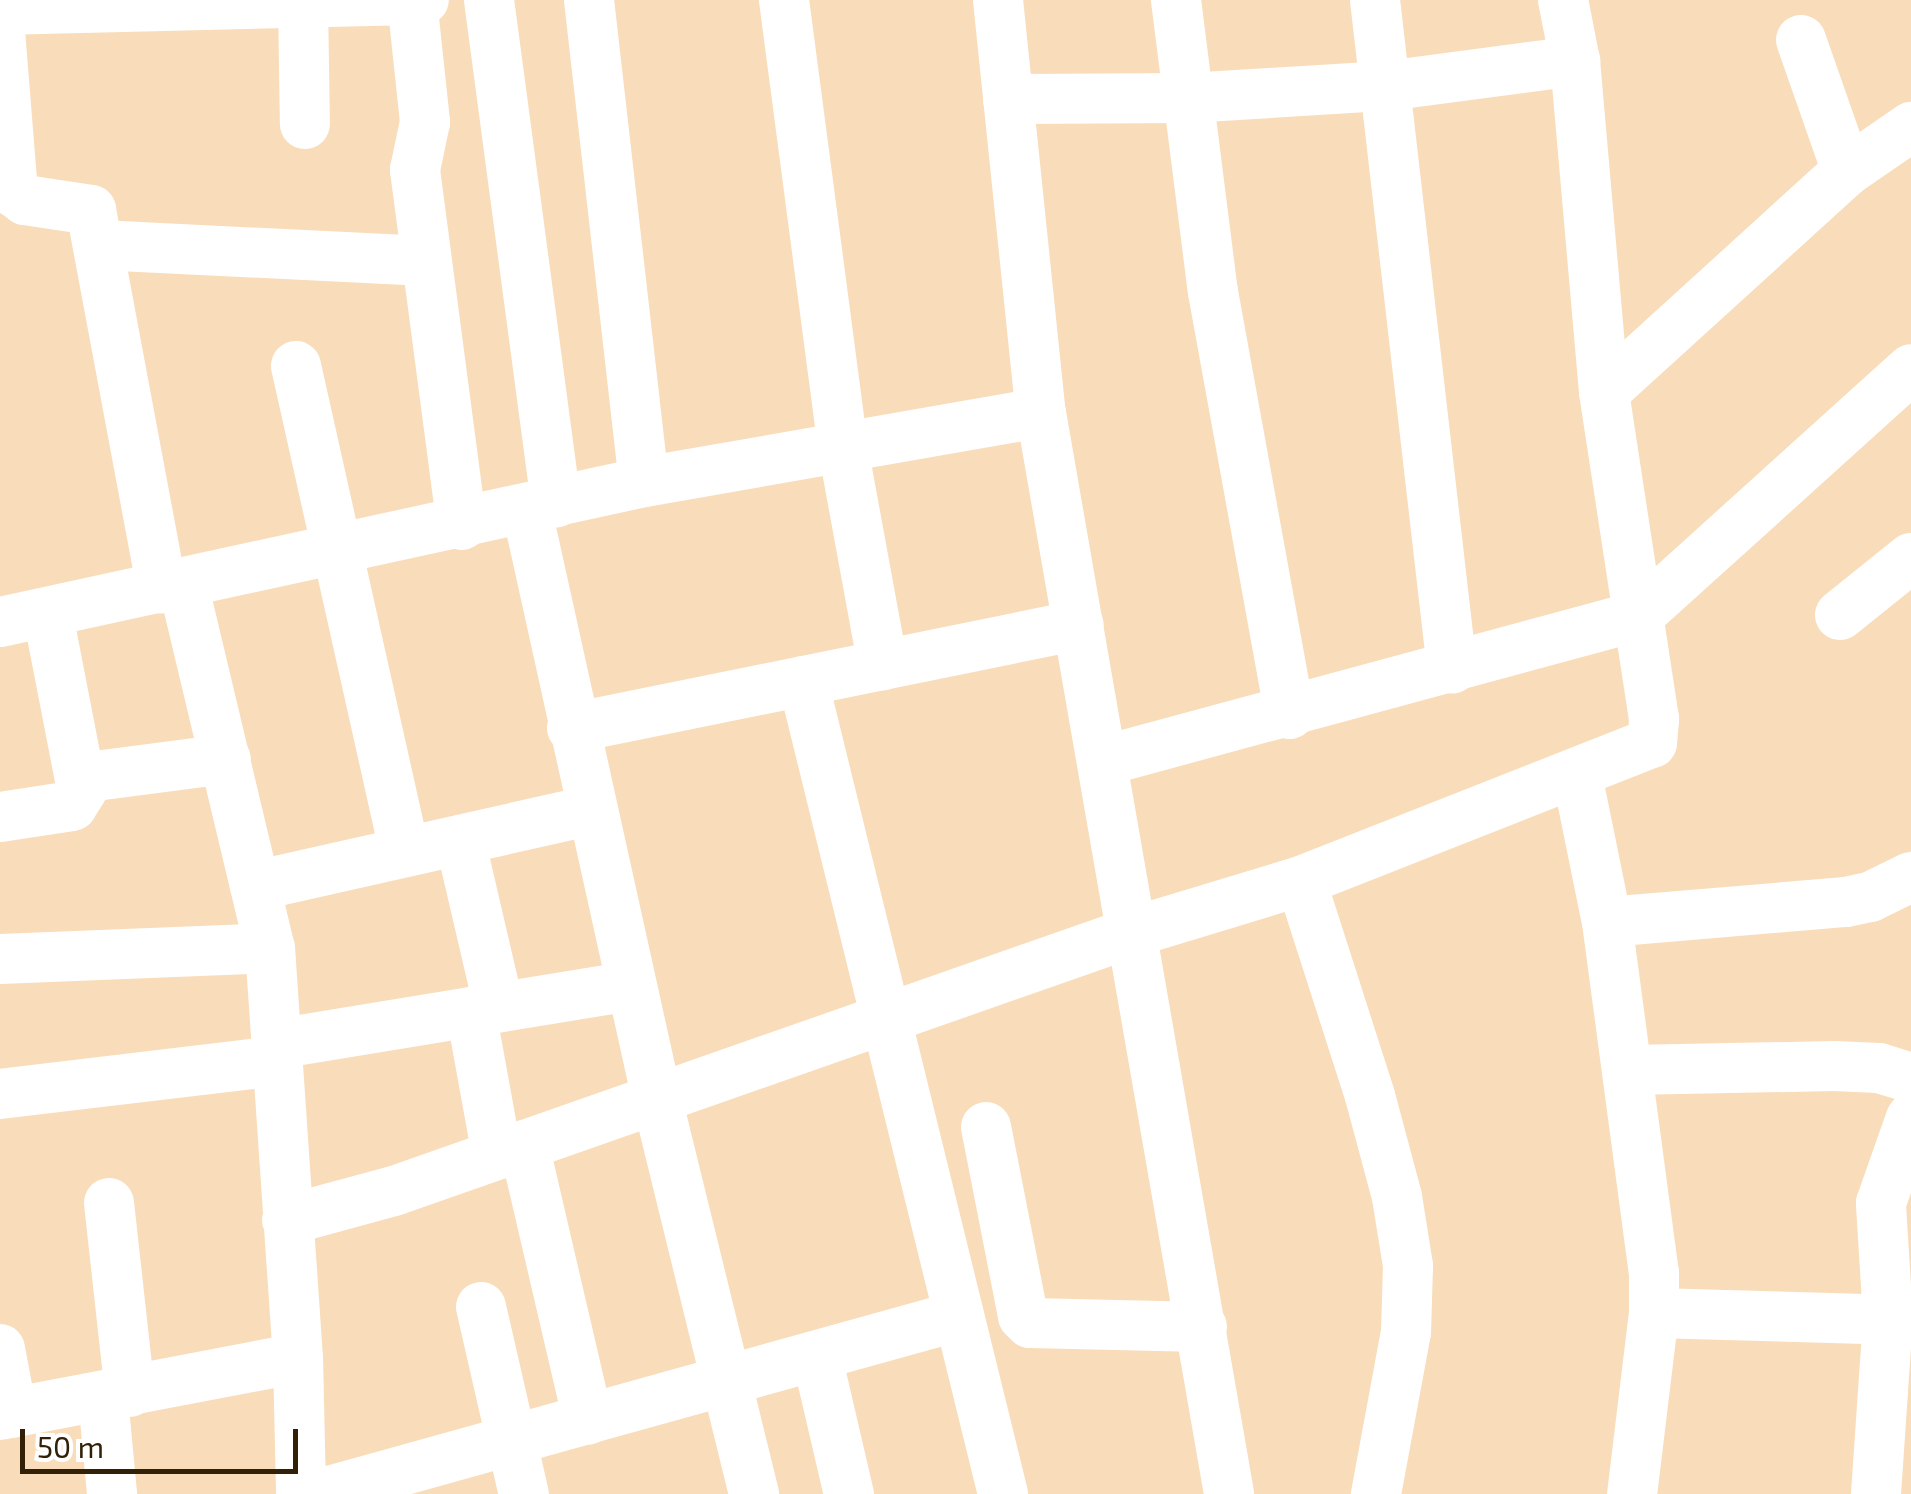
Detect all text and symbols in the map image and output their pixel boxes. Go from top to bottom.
scale bar [25,1409,302,1471]
text: 50 m [37,1428,104,1464]

